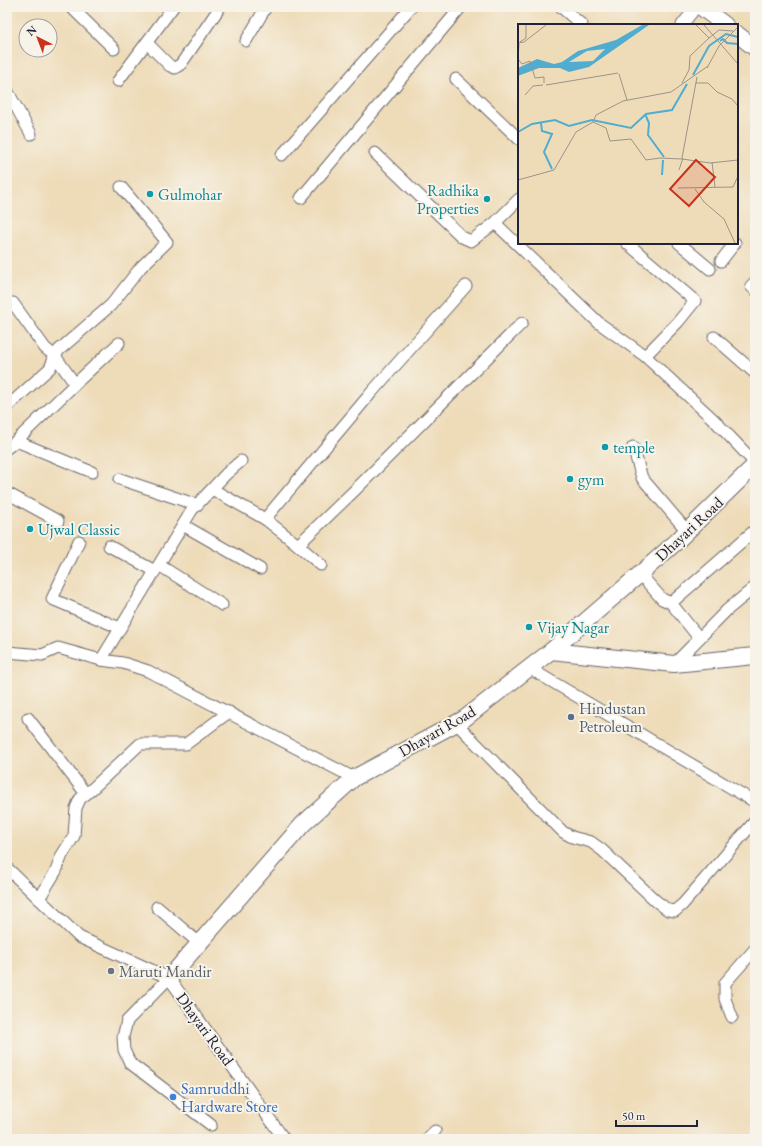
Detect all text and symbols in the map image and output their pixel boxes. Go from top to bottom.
north arrow [18,18,58,58]
text: N [23,22,39,39]
inset map [518,24,738,244]
place label: Radhika Properties [417,180,480,219]
place label: Gulmohar [158,184,223,205]
marker: Gulmohar [145,189,155,199]
marker: Radhika Properties [482,194,492,204]
place label: temple [613,437,655,458]
marker: temple [600,442,610,452]
place label: gym [578,469,605,490]
marker: gym [565,474,575,484]
street label: Dhayari Road [651,492,728,566]
place label: Ujwal Classic [38,519,120,540]
marker: Ujwal Classic [25,524,35,534]
place label: Vijay Nagar [537,617,610,638]
marker: Vijay Nagar [524,622,534,632]
place label: Hindustan Petroleum [579,698,646,737]
street label: Dhayari Road [395,700,480,762]
marker: Hindustan Petroleum [566,712,576,722]
place label: Maruti Mandir [119,961,212,982]
marker: Maruti Mandir [106,966,116,976]
street label: Dhayari Road [171,988,239,1071]
place label: Samruddhi Hardware Store [181,1078,278,1117]
marker: Samruddhi Hardware Store [168,1092,178,1102]
scale bar [616,1102,697,1128]
text: 50 m [622,1108,646,1124]

